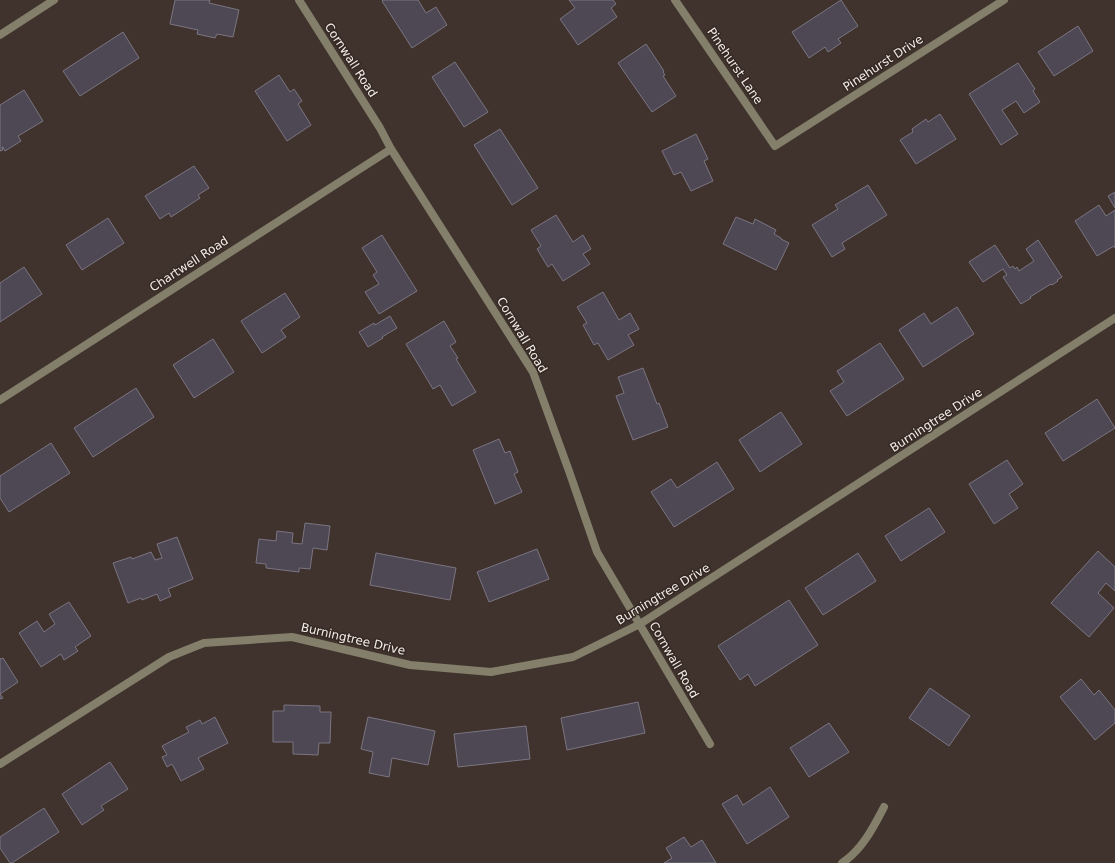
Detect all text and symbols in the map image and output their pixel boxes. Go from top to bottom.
street label: Cornwall Road [322,20,380,100]
street label: Pinehurst Lane [704,25,766,107]
street label: Pinehurst Drive [841,32,925,94]
street label: Chartwell Road [147,233,231,295]
street label: Cornwall Road [494,295,550,375]
street label: Burningtree Drive [887,385,985,455]
street label: Burningtree Drive [614,561,712,627]
street label: Cornwall Road [646,619,702,701]
street label: Burningtree Drive [299,620,407,658]

